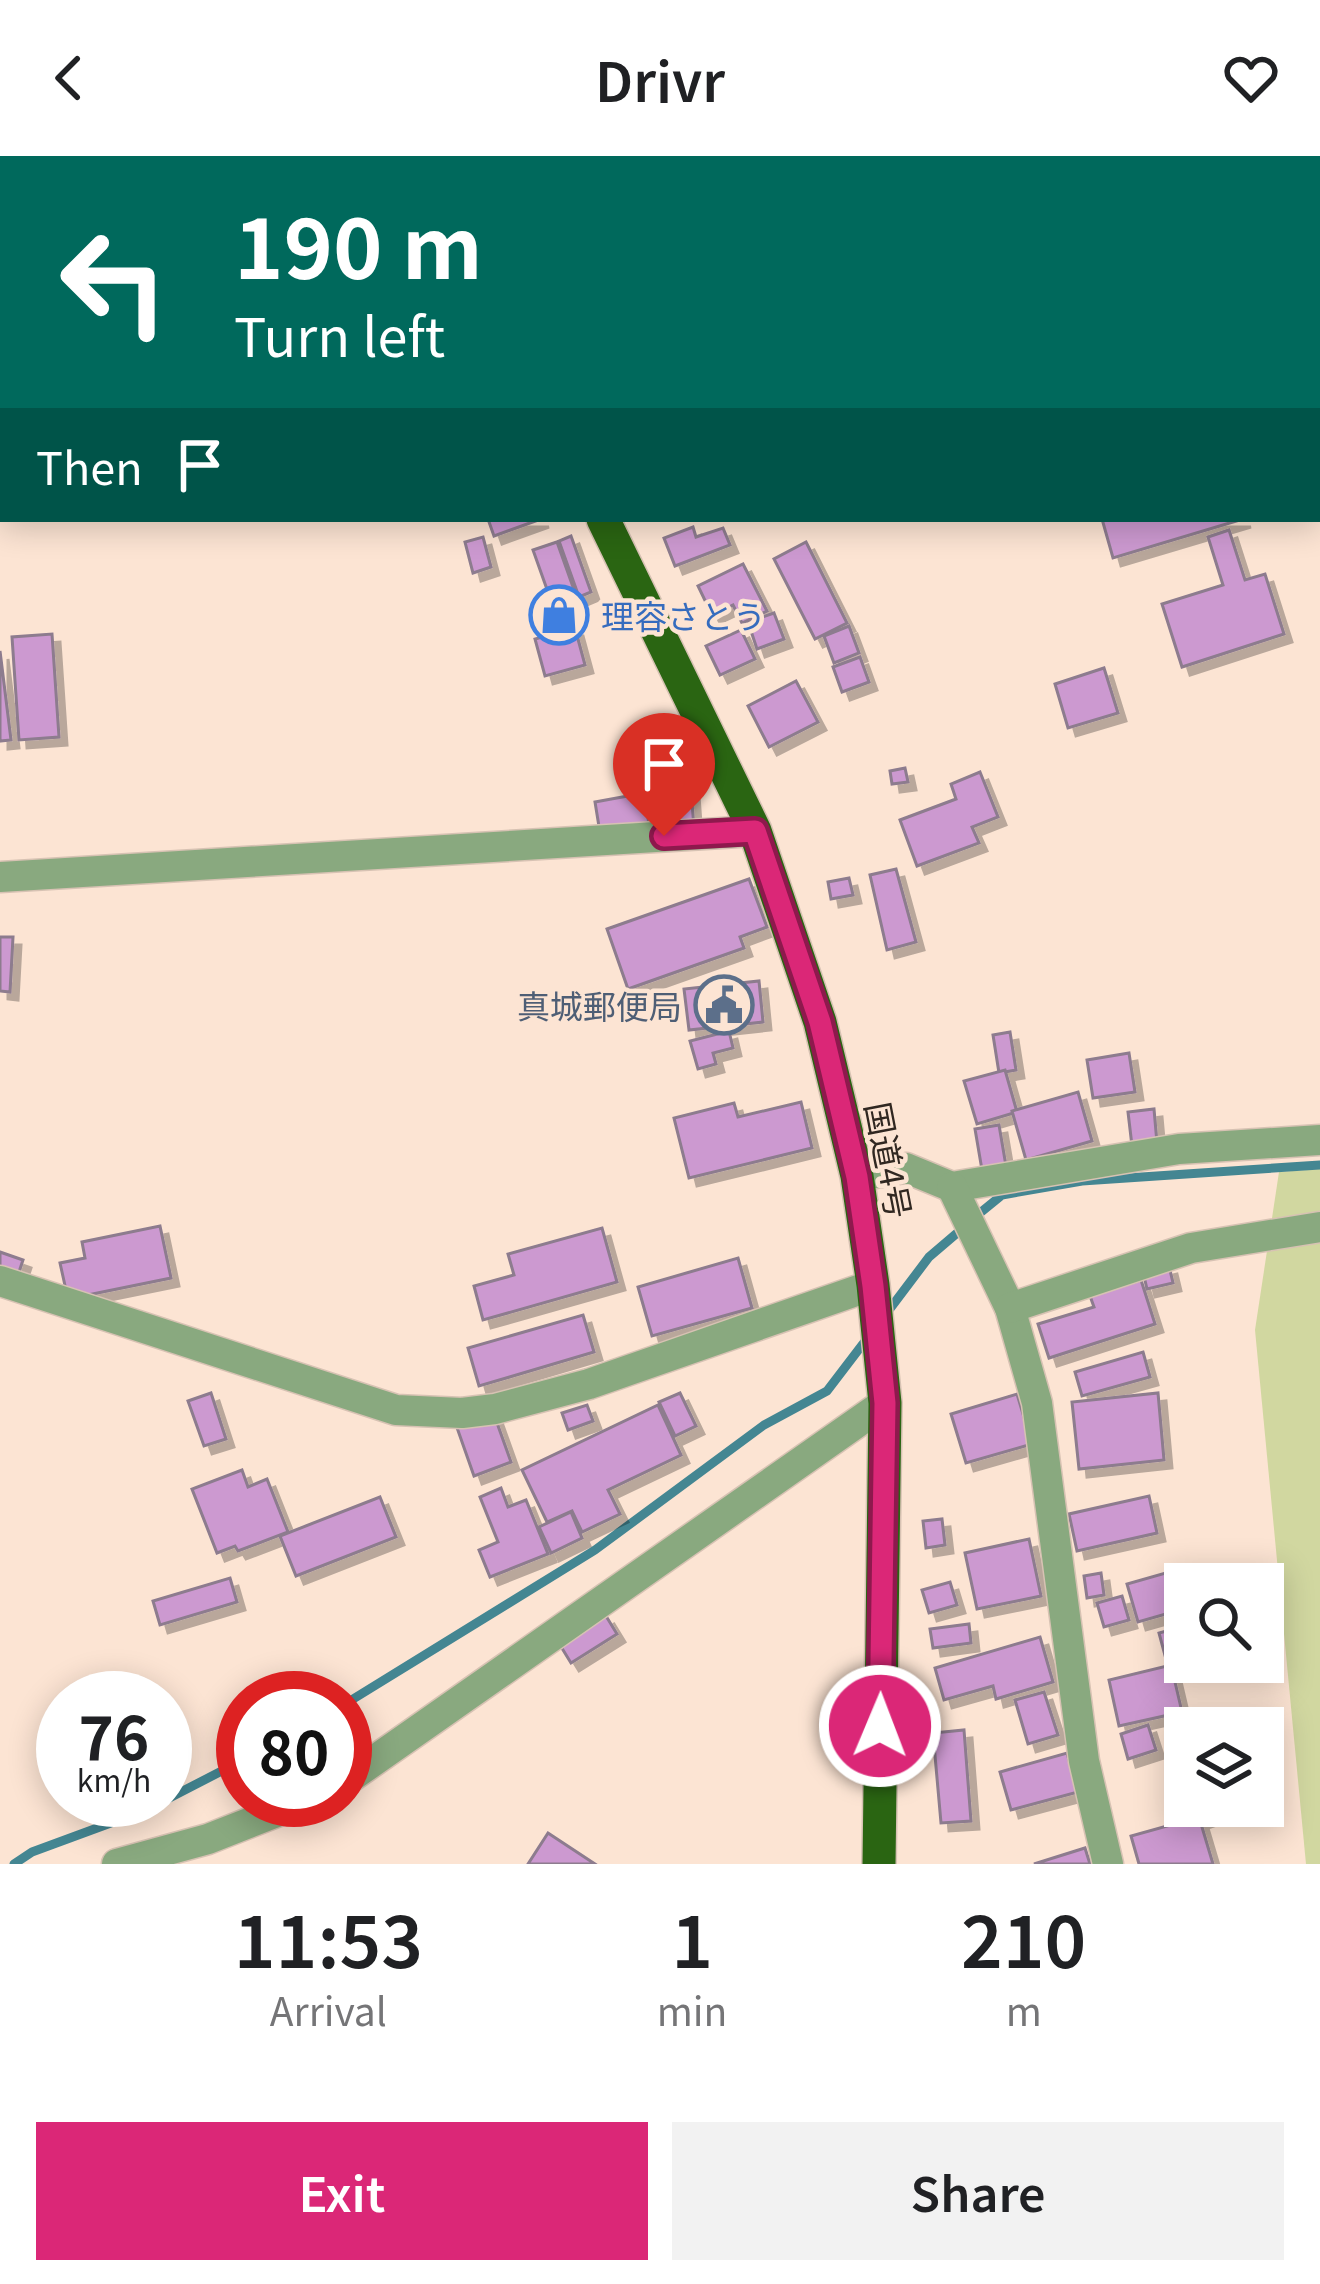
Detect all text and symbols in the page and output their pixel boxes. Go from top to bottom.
text: Drivr [595,39,725,118]
icon: back [36,45,102,111]
icon: heart [1218,45,1284,111]
text: 190 m [234,182,483,303]
icon: left [36,204,192,360]
text: Turn left [234,294,445,373]
icon: arrive [167,432,233,498]
text: Then [36,433,143,498]
shop icon: 理容さとう [528,584,590,646]
place label: 理容さとう [601,591,766,639]
pin [613,713,715,836]
icon: arrive [631,731,697,797]
public building icon: 真城郵便局 [693,974,755,1036]
place label: 真城郵便局 [517,981,682,1029]
street label: 国道4号 [855,1098,925,1222]
map controls [1164,1563,1284,1827]
button: search [1164,1563,1284,1683]
position arrow [817,1663,943,1789]
speed limit sign: 80 [216,1671,372,1827]
text: 76 [79,1690,149,1777]
button: layers [1164,1707,1284,1827]
text: km/h [77,1757,151,1801]
text: 11:53 [234,1884,423,1989]
text: 1 [671,1884,713,1989]
text: 210 [961,1884,1086,1989]
text: Arrival [270,1981,387,2037]
text: min [657,1981,727,2037]
text: m [1006,1981,1042,2037]
button: Exit [36,2122,648,2260]
button: Share [672,2122,1284,2260]

